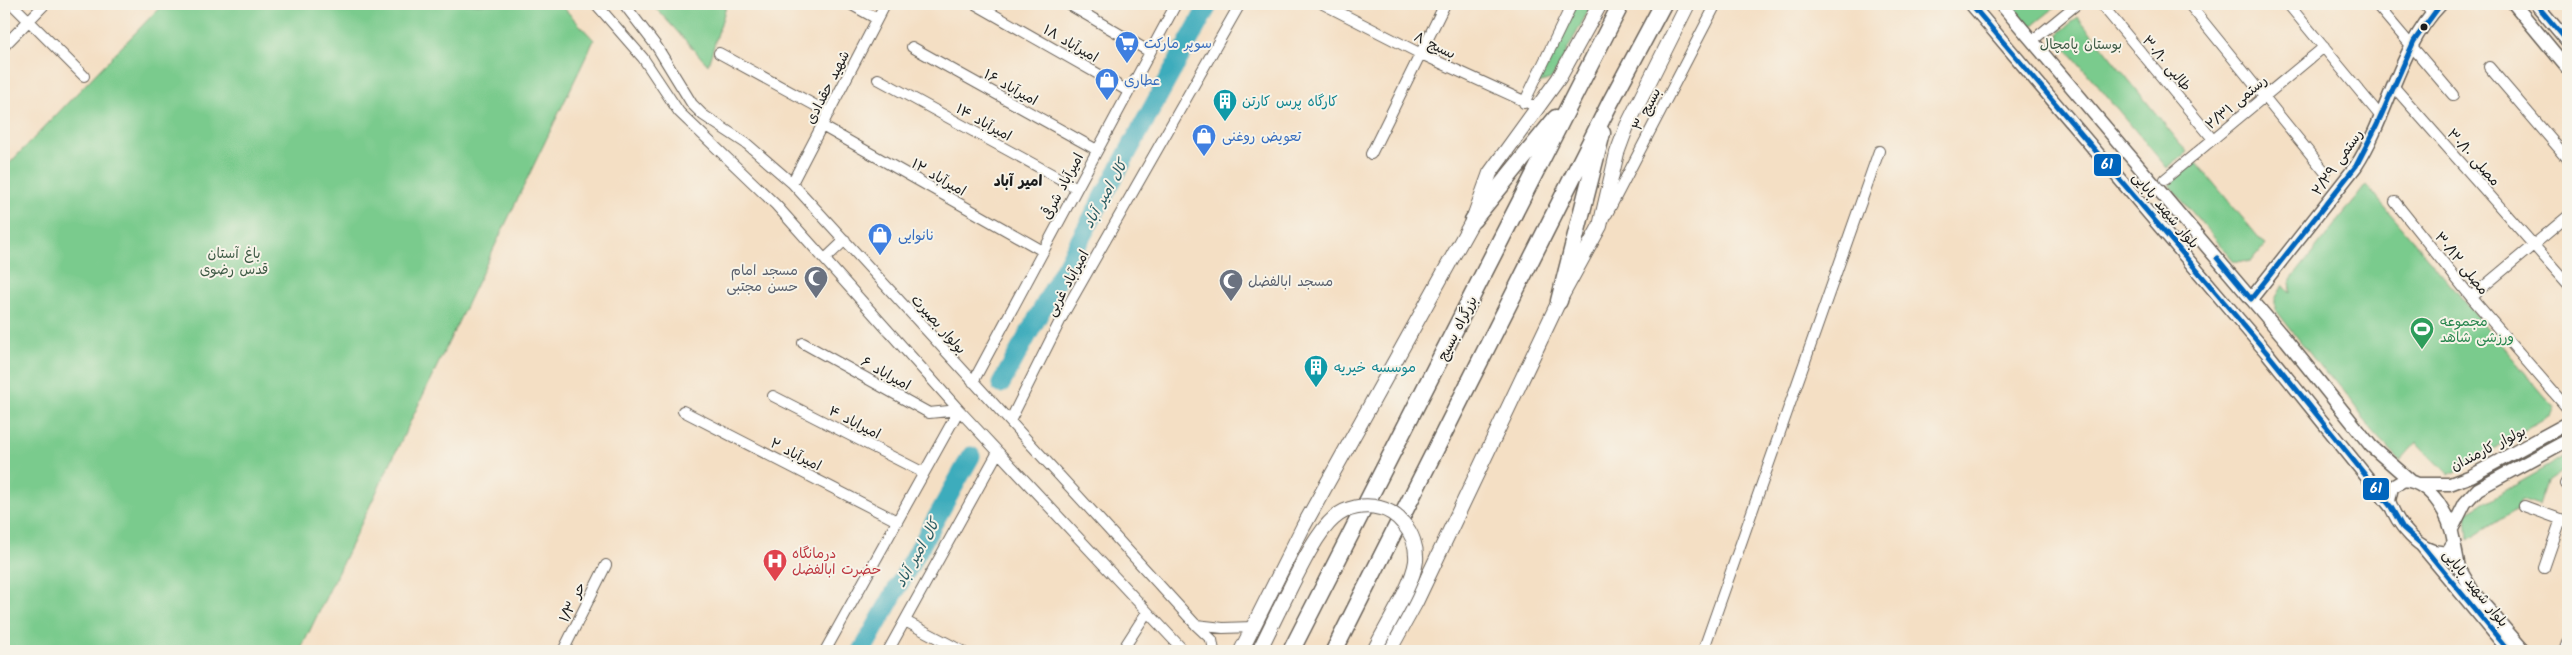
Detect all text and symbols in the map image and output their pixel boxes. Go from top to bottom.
street label: امیرآباد ۱۸ [1039,19,1102,68]
unlabelled marker [2419,22,2429,32]
street label: بسیج ۸ [1410,26,1459,65]
supermarket icon: سوپر مارکت [1114,30,1140,64]
street label: طالبی ۳۰/۱۰ [2136,31,2196,96]
place label: سوپر مارکت [1144,33,1212,55]
park label: بوستان پامچال [2040,34,2122,56]
street label: شهید حقدادی [800,47,856,128]
street label: امیرآباد ۱۶ [979,64,1042,112]
shop icon: عطاری [1094,67,1120,101]
place label: عطاری [1124,70,1160,92]
street label: رستمی ۲/۳۱ [2201,70,2273,135]
street label: بسیج ۳ [1627,84,1667,135]
building icon: کارگاه پرس کارتن [1212,88,1238,122]
place label: کارگاه پرس کارتن [1242,91,1338,113]
street label: امیرآباد ۱۴ [951,98,1016,147]
shop icon: تعویض روغنی [1191,123,1217,157]
street label: مصلی ۳۰/۱۰ [2441,124,2505,191]
street label: رستمی ۲/۲۹ [2307,125,2369,200]
place label: تعویض روغنی [1222,126,1302,148]
street label: امیرآباد شرقی [1036,149,1090,224]
street label: امیرآباد ۱۲ [907,153,970,202]
line badge: 61 [2093,153,2122,177]
water label: کال امیر آباد [1077,154,1136,233]
text: 61 [2101,154,2114,176]
street label: بلوار شهید بابایی [2126,167,2204,254]
district label: امیر آباد [994,170,1042,194]
shop icon: نانوایی [867,222,893,256]
place label: نانوایی [898,225,934,247]
street label: مصلی ۳۰/۱۲ [2429,227,2494,300]
park label: باغ آستان قدس رضوی [200,243,268,281]
street label: امیرآباد غربی [1041,246,1095,321]
place label: مسجد امام حسن مجتبی [727,260,798,298]
mosque icon: مسجد امام حسن مجتبی [803,265,829,299]
mosque icon: مسجد ابالفضل [1218,268,1244,302]
place label: مسجد ابالفضل [1248,271,1333,293]
street label: بولوار بصیرت [905,290,971,359]
street label: بزرگراه بسیج [1432,292,1484,365]
place label: مجموعه ورزشی شاهد [2440,311,2514,349]
sports icon: مجموعه ورزشی شاهد [2409,316,2435,350]
street label: امیراباد ۶ [857,351,914,397]
building icon: موسسه خیریه [1303,354,1329,388]
place label: موسسه خیریه [1334,357,1416,379]
street label: امیراباد ۴ [825,400,884,445]
street label: بولوار کارمندان [2447,420,2530,477]
street label: امیرآباد ۲ [766,433,825,477]
line badge: 61 [2362,477,2390,501]
text: 61 [2370,478,2383,500]
water label: کال امیر آباد [889,513,948,592]
place label: درمانگاه حضرت ابالفضل [792,543,881,581]
street label: بلوار شهید بابایی [2437,545,2514,632]
hospital icon: درمانگاه حضرت ابالفضل [762,548,788,582]
street label: حر ۱/۳ [554,578,592,626]

